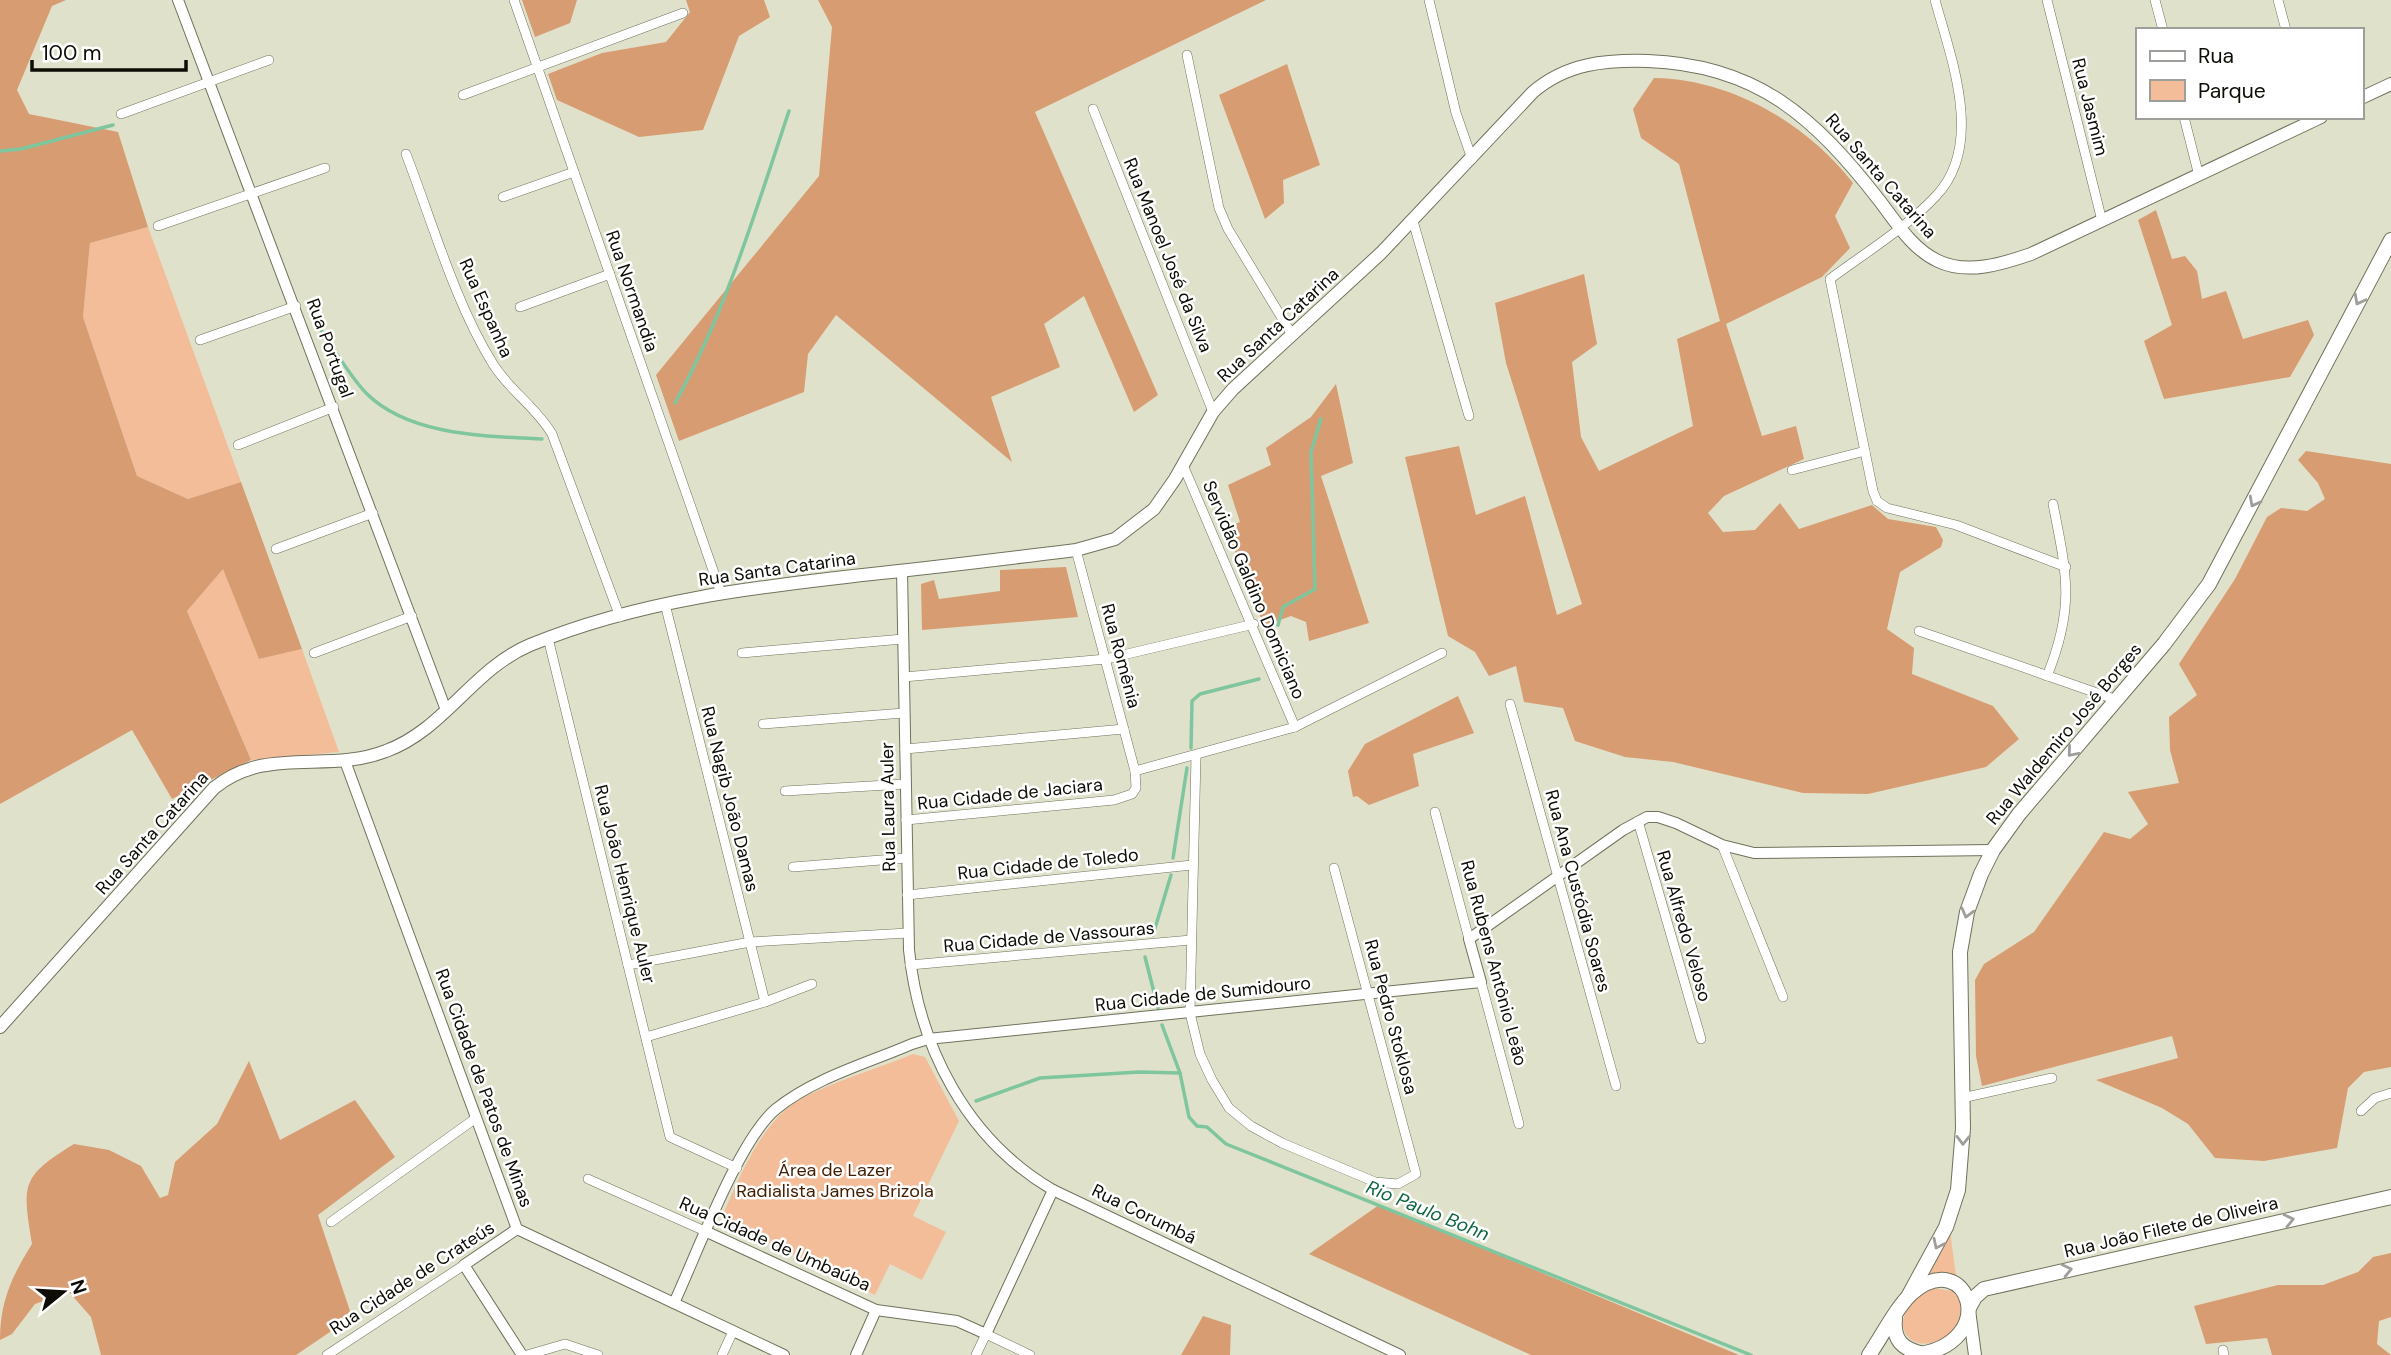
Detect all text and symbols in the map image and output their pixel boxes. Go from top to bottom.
scale bar [32,28,186,72]
legend [2136,28,2363,119]
text: 100 m [42,39,102,67]
text: Rua [2198,42,2234,70]
street label: Rua Jasmim [2066,56,2114,158]
text: Parque [2198,77,2266,105]
street label: Rua Santa Catarina [1820,108,1942,244]
street label: Rua Manoel José da Silva [1118,154,1218,356]
street label: Rua Normandia [600,227,664,355]
street label: Rua Espanha [453,255,519,361]
street label: Rua Santa Catarina [1212,262,1344,388]
one-way arrow [2354,293,2368,306]
street label: Rua Portugal [301,295,359,401]
street label: Servidão Galdino Domiciano [1197,477,1311,703]
one-way arrow [2249,495,2262,507]
street label: Rua Santa Catarina [697,546,857,592]
street label: Rua Romênia [1096,601,1146,711]
street label: Rua Waldemiro José Borges [1981,638,2147,830]
street label: Rua Nagib João Damas [695,704,765,894]
street label: Rua Laura Auler [875,742,901,872]
one-way arrow [2068,744,2080,757]
street label: Rua Santa Catarina [90,766,214,900]
street label: Rua Cidade de Jaciara [916,772,1104,816]
street label: Rua João Henrique Auler [589,782,661,986]
street label: Rua Ana Custódia Soares [1539,787,1617,995]
street label: Rua Cidade de Toledo [956,843,1140,885]
street label: Rua Alfredo Veloso [1651,847,1717,1005]
street label: Rua Rubens Antônio Leão [1455,858,1533,1068]
one-way arrow [1961,907,1975,919]
street label: Rua Cidade de Vassouras [942,916,1156,958]
street label: Rua Pedro Stoklosa [1359,937,1423,1097]
street label: Rua Cidade de Patos de Minas [430,965,538,1211]
street label: Rua Cidade de Sumidouro [1094,971,1312,1017]
one-way arrow [1955,1135,1970,1146]
park label: Área de Lazer Radialista James Brizola [736,1158,934,1203]
water label: Rio Paulo Bohn [1363,1174,1493,1247]
street label: Rua Corumbá [1088,1178,1200,1250]
street label: Rua Cidade de Umbaúba [676,1191,874,1297]
street label: Rua João Filete de Oliveira [2062,1191,2280,1263]
one-way arrow [2283,1214,2295,1228]
street label: Rua Cidade de Crateús [325,1216,499,1340]
one-way arrow [1932,1237,1946,1249]
north arrow [28,1257,98,1327]
one-way arrow [2061,1264,2073,1279]
text: N [65,1276,93,1297]

